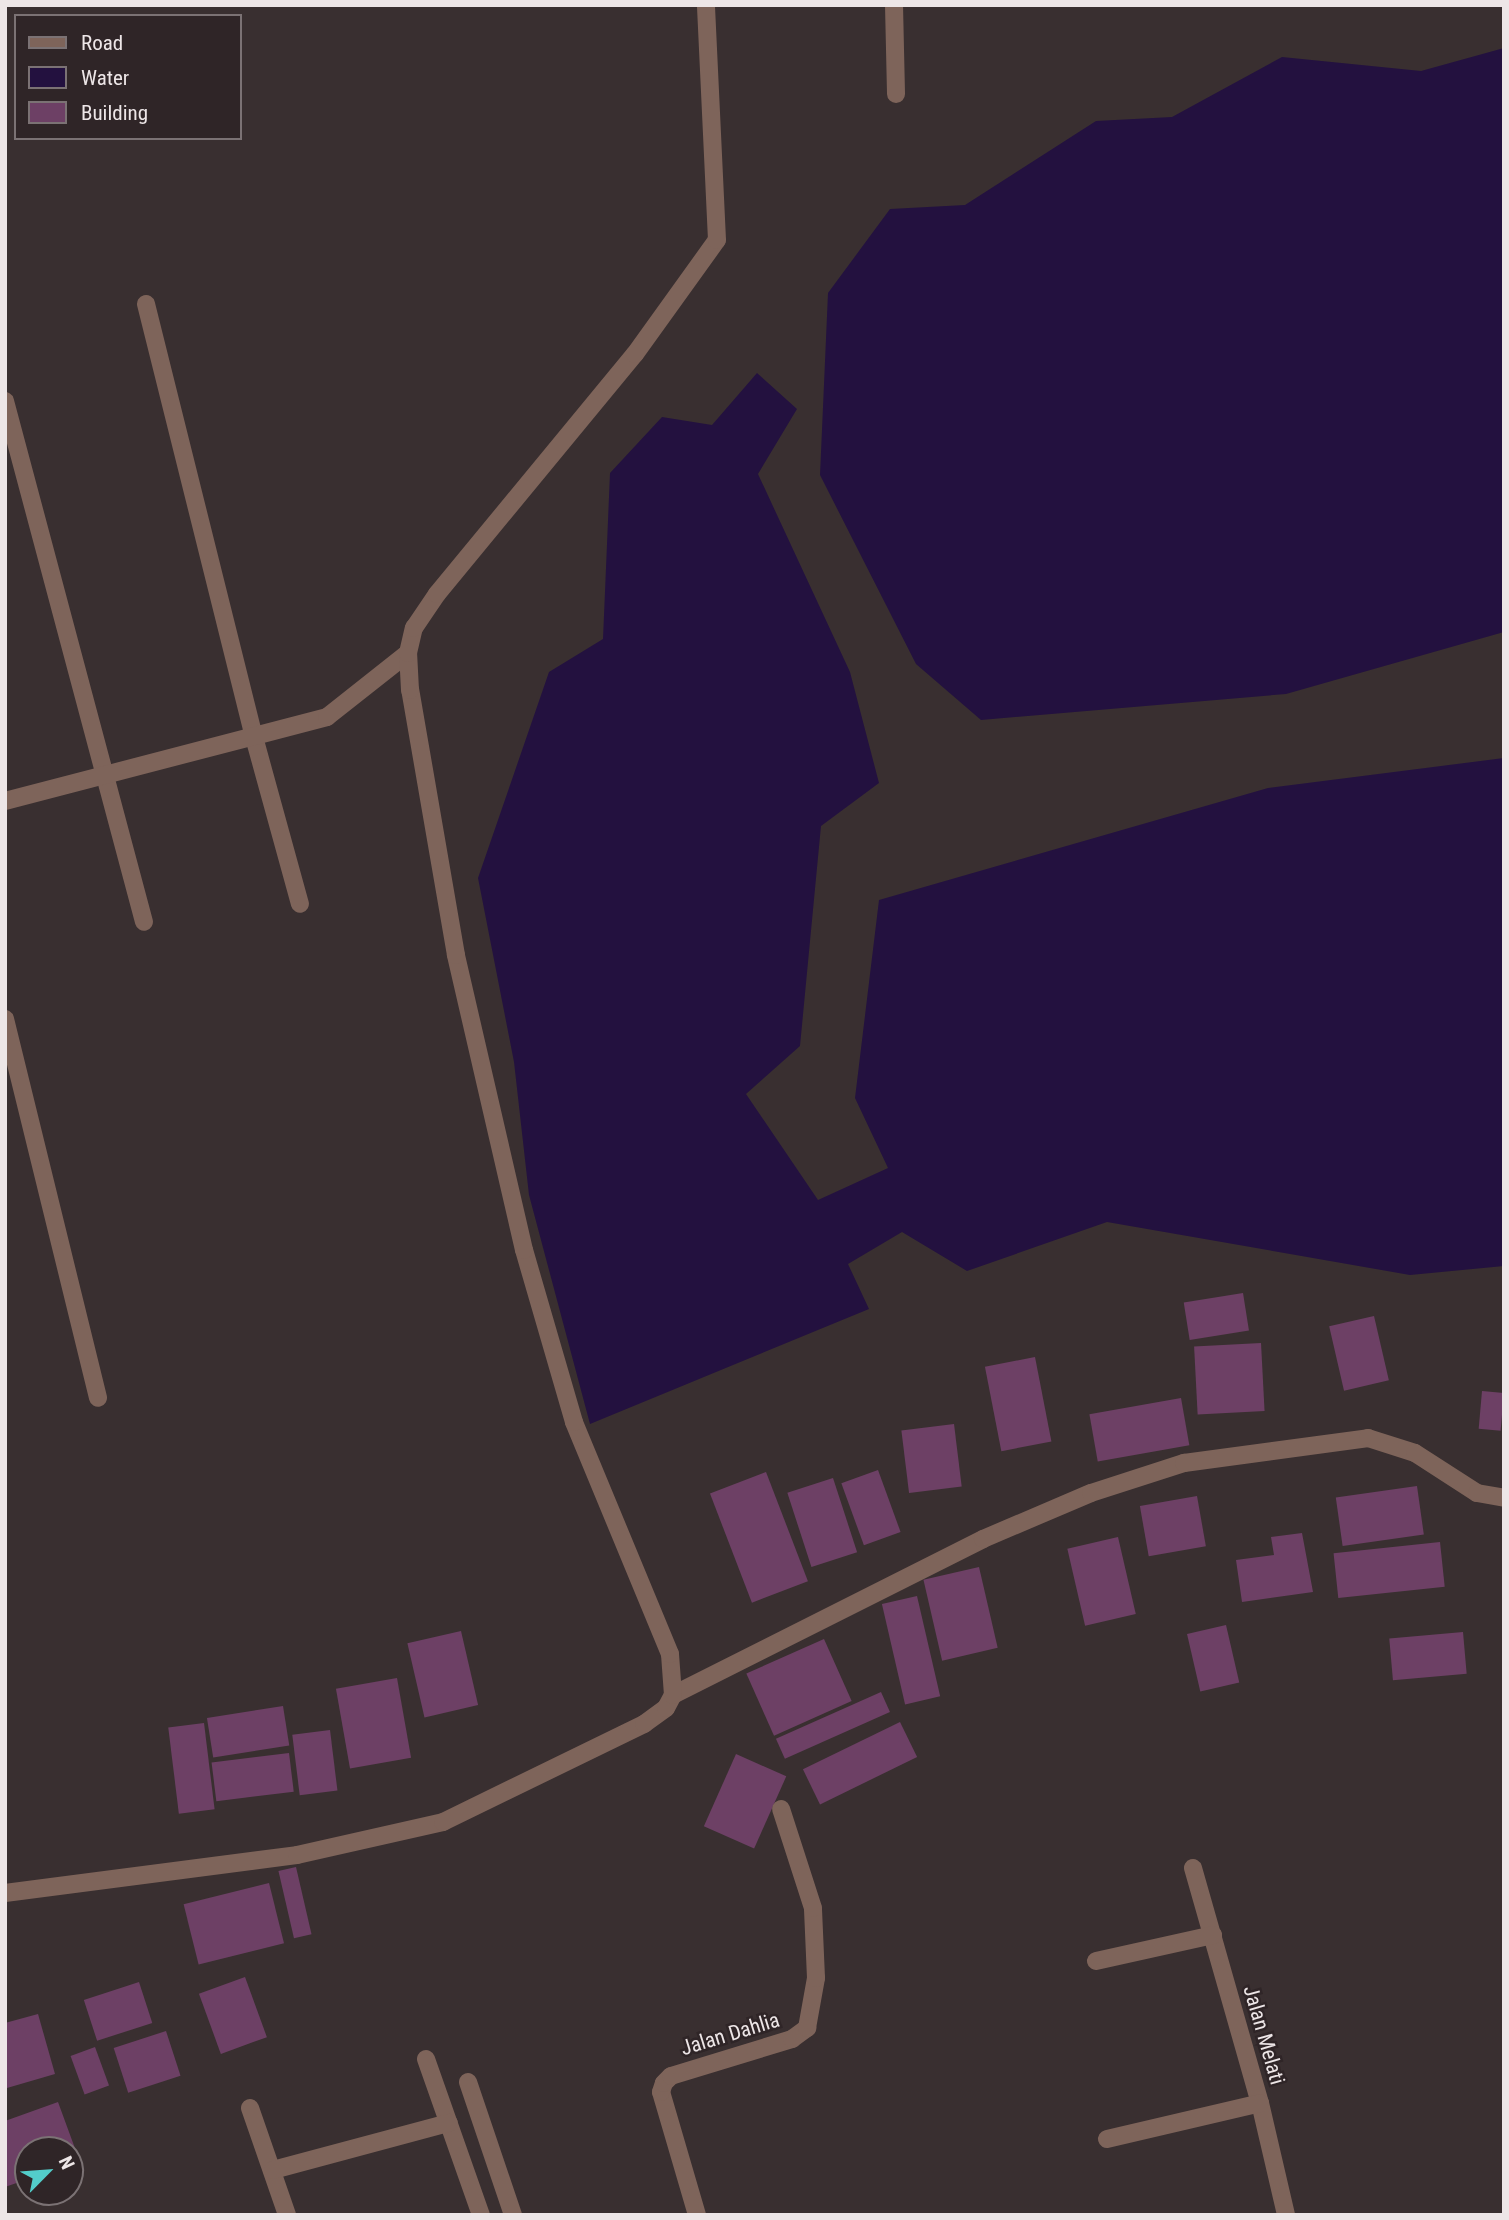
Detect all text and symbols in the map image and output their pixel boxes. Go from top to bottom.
legend [14,14,242,140]
text: Road [81,31,123,55]
text: Water [81,66,129,90]
text: Building [81,101,148,125]
street label: Jalan Melati [1238,1983,1290,2087]
street label: Jalan Dahlia [678,2007,782,2061]
north arrow [14,2136,84,2206]
text: N [54,2153,80,2173]

